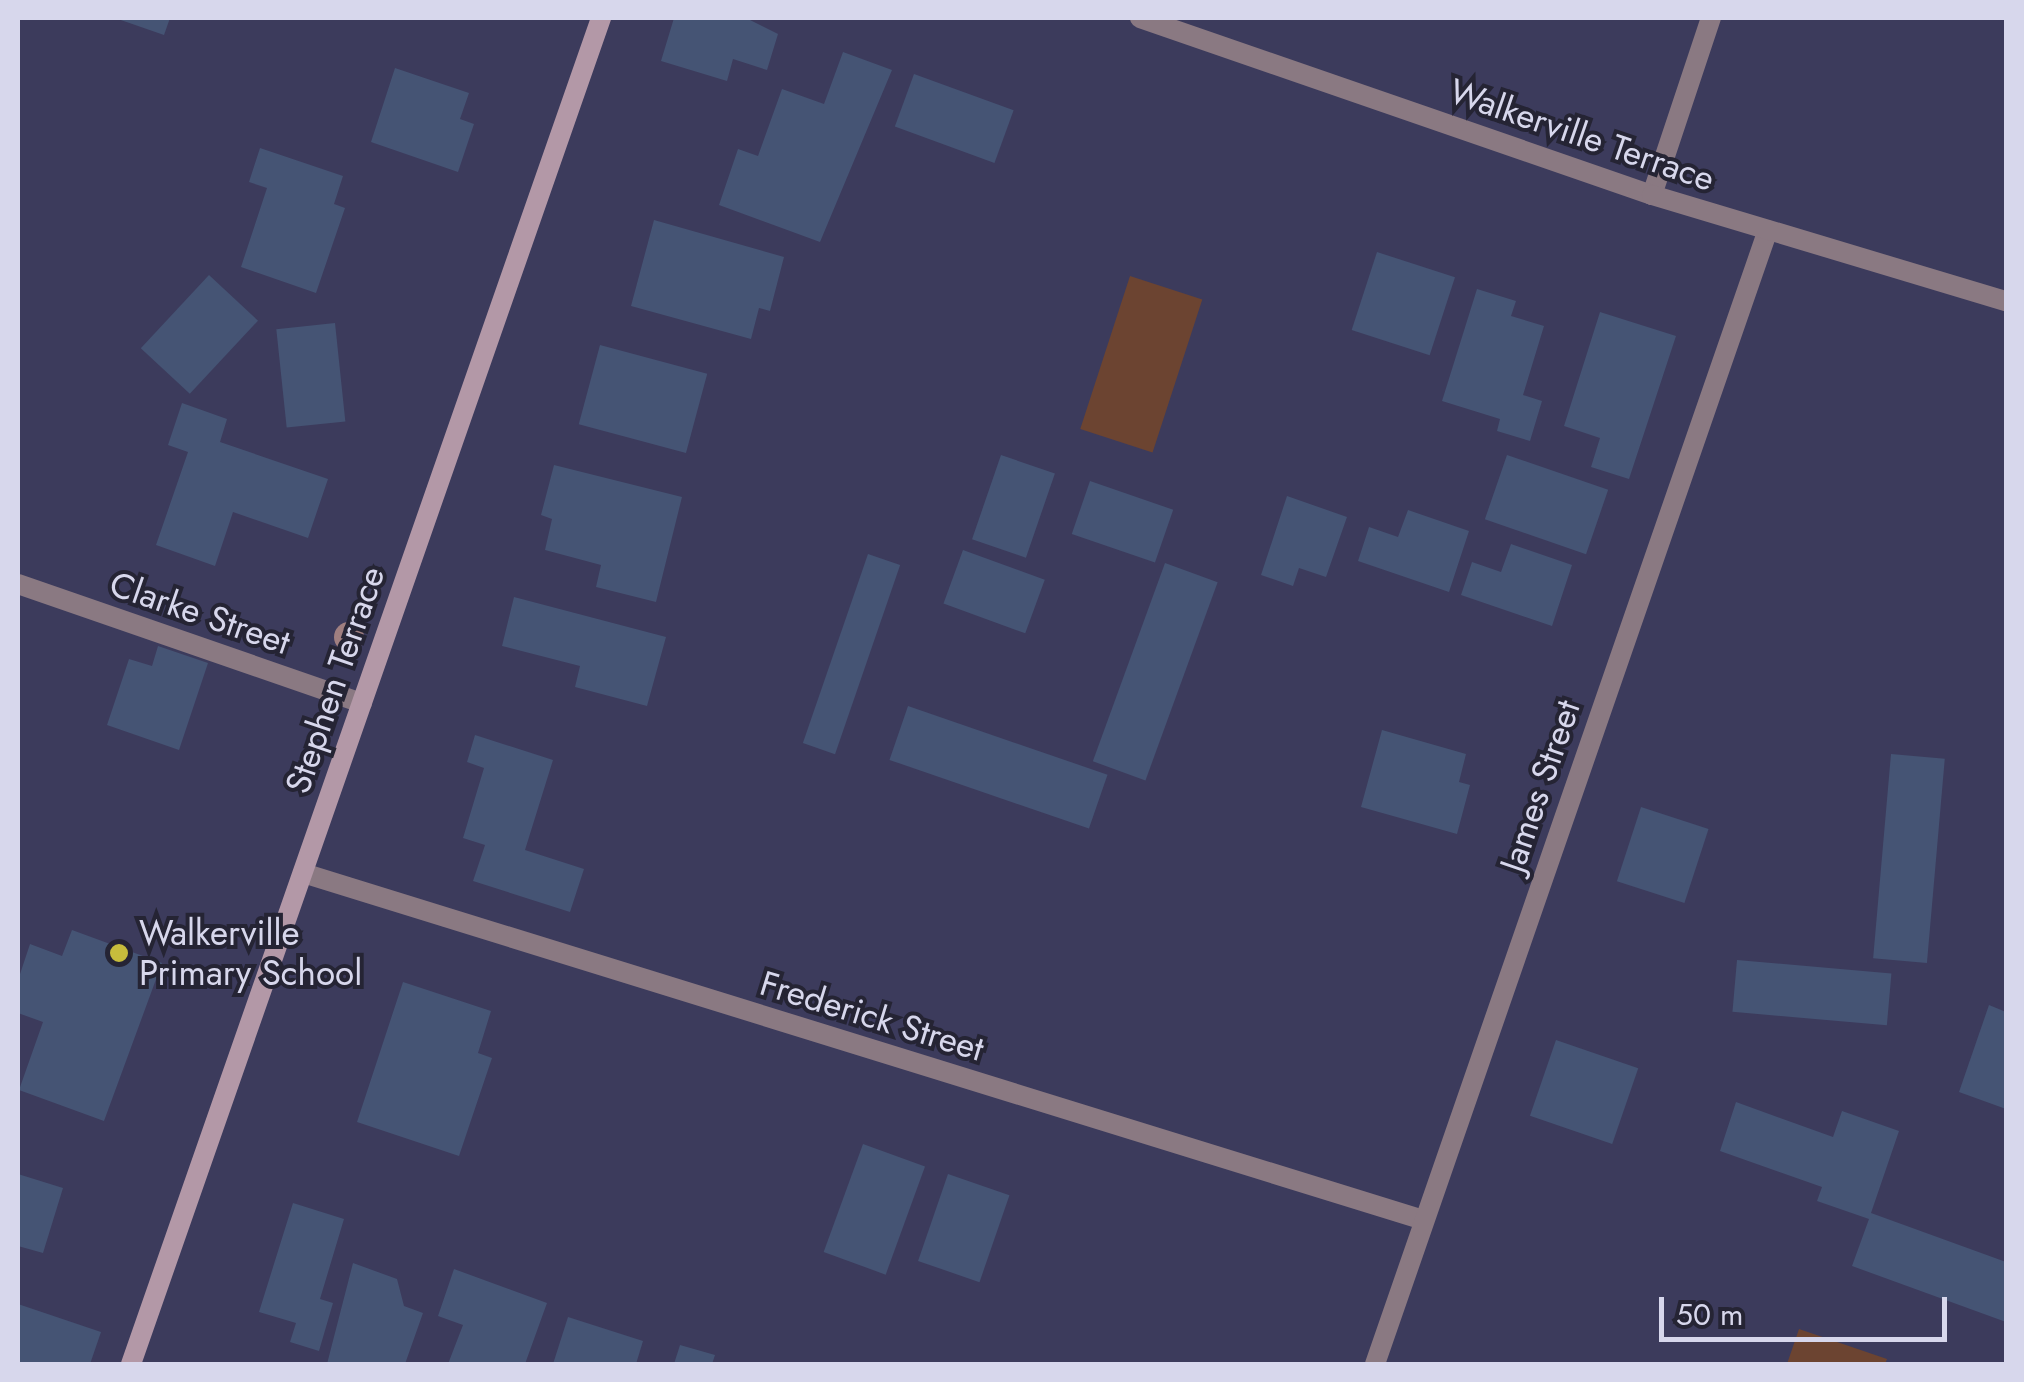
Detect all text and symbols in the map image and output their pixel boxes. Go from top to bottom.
street label: Walkerville Terrace [1444,70,1720,200]
street label: Stephen Terrace [277,561,393,799]
street label: Clarke Street [104,563,296,663]
street label: James Street [1491,695,1589,877]
place label: Walkerville Primary School [139,912,362,994]
marker: Walkerville Primary School [108,942,130,964]
street label: Frederick Street [755,962,989,1070]
scale bar [1664,1277,1952,1339]
text: 50 m [1676,1293,1743,1336]

